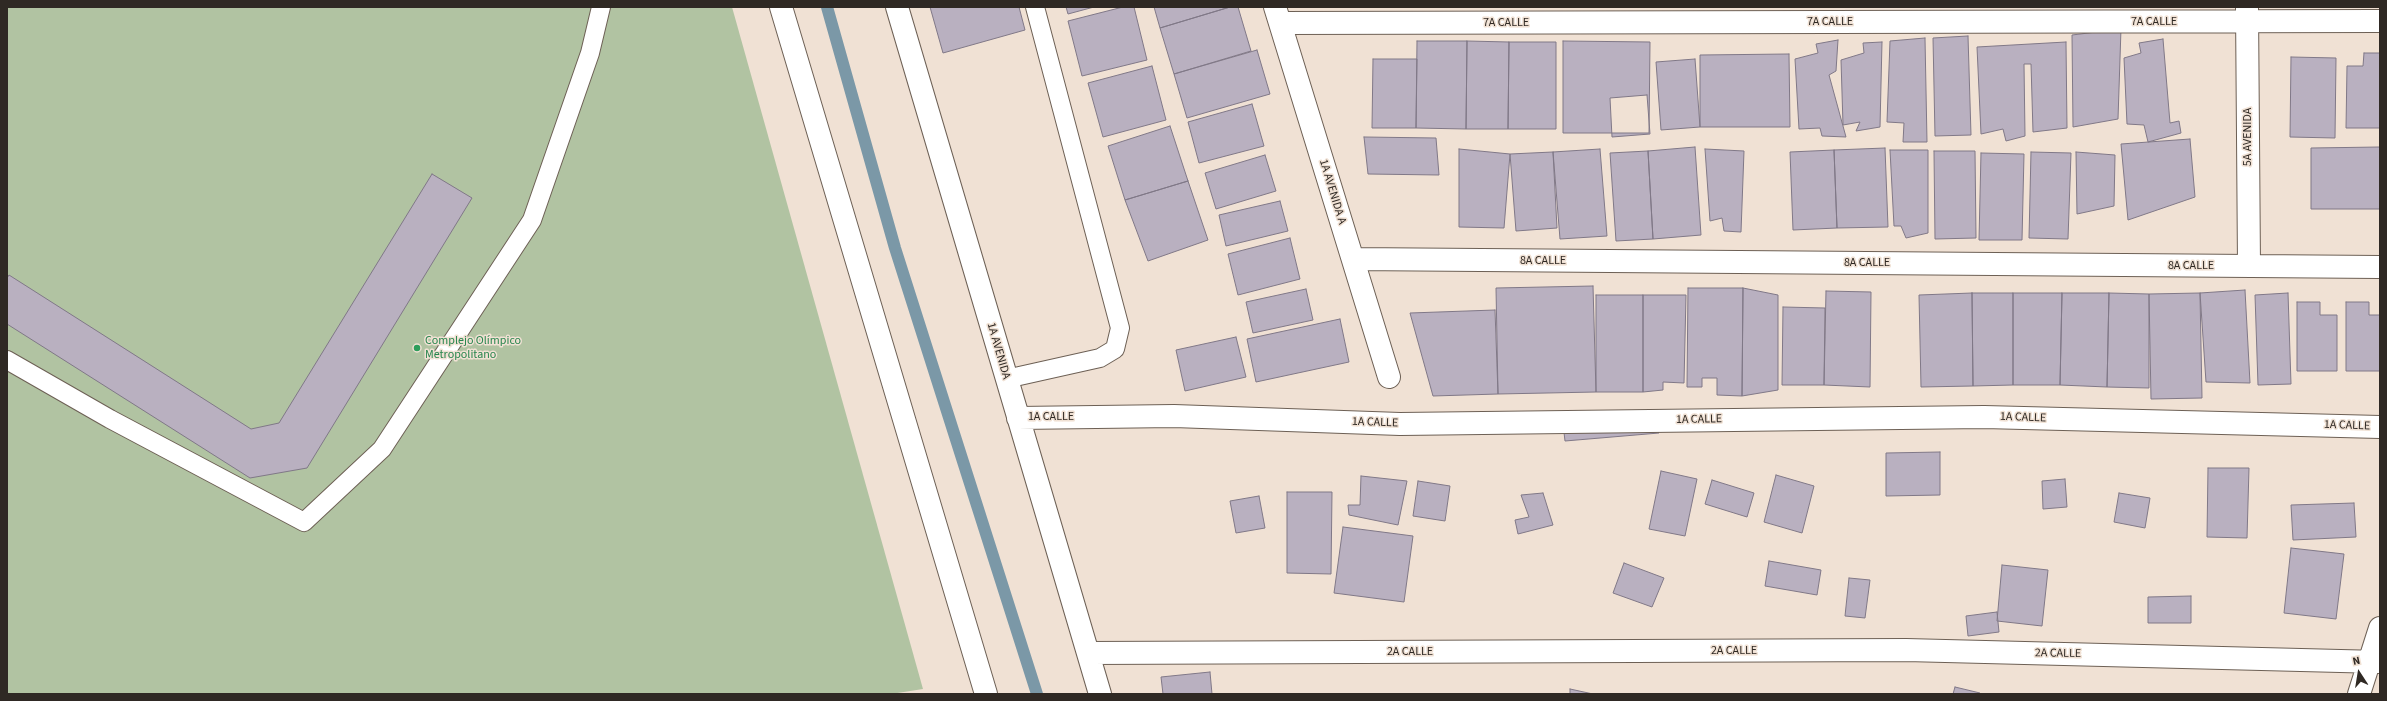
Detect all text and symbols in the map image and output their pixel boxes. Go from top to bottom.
street label: 7A CALLE [1807,15,1853,29]
street label: 7A CALLE [2131,15,2177,29]
street label: 7A CALLE [1483,16,1529,30]
street label: 5A AVENIDA [2241,108,2255,166]
street label: 1A AVENIDA A [1315,158,1349,226]
street label: 8A CALLE [1520,254,1566,268]
street label: 8A CALLE [1844,256,1890,270]
street label: 8A CALLE [2168,259,2214,273]
street label: 1A AVENIDA [983,321,1013,381]
place label: Complejo Olímpico Metropolitano [425,334,521,362]
marker: Complejo Olímpico Metropolitano [412,343,422,353]
street label: 1A CALLE [1028,410,1074,424]
street label: 1A CALLE [2000,410,2046,426]
street label: 1A CALLE [1676,412,1722,428]
street label: 1A CALLE [1352,415,1398,431]
street label: 1A CALLE [2324,418,2370,434]
street label: 2A CALLE [1711,644,1757,658]
street label: 2A CALLE [1387,645,1433,659]
street label: 2A CALLE [2035,646,2081,662]
north arrow [2339,653,2379,693]
text: N [2351,653,2362,669]

